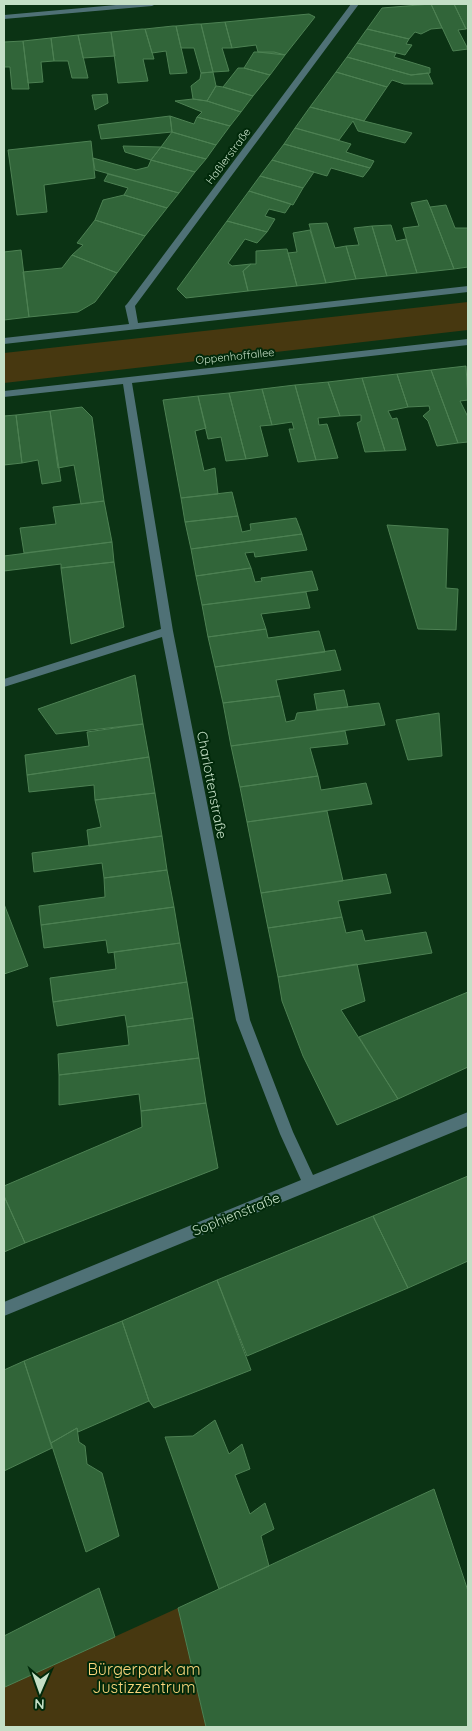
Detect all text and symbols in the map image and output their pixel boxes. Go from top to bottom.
street label: Haßlerstraße [202,125,254,187]
street label: Oppenhoffallee [195,345,275,367]
street label: Charlottenstraße [193,730,231,840]
street label: Sophienstraße [189,1188,283,1240]
park label: Bürgerpark am Justizzentrum [87,1659,201,1697]
north arrow [15,1666,65,1716]
text: N [34,1695,45,1713]

